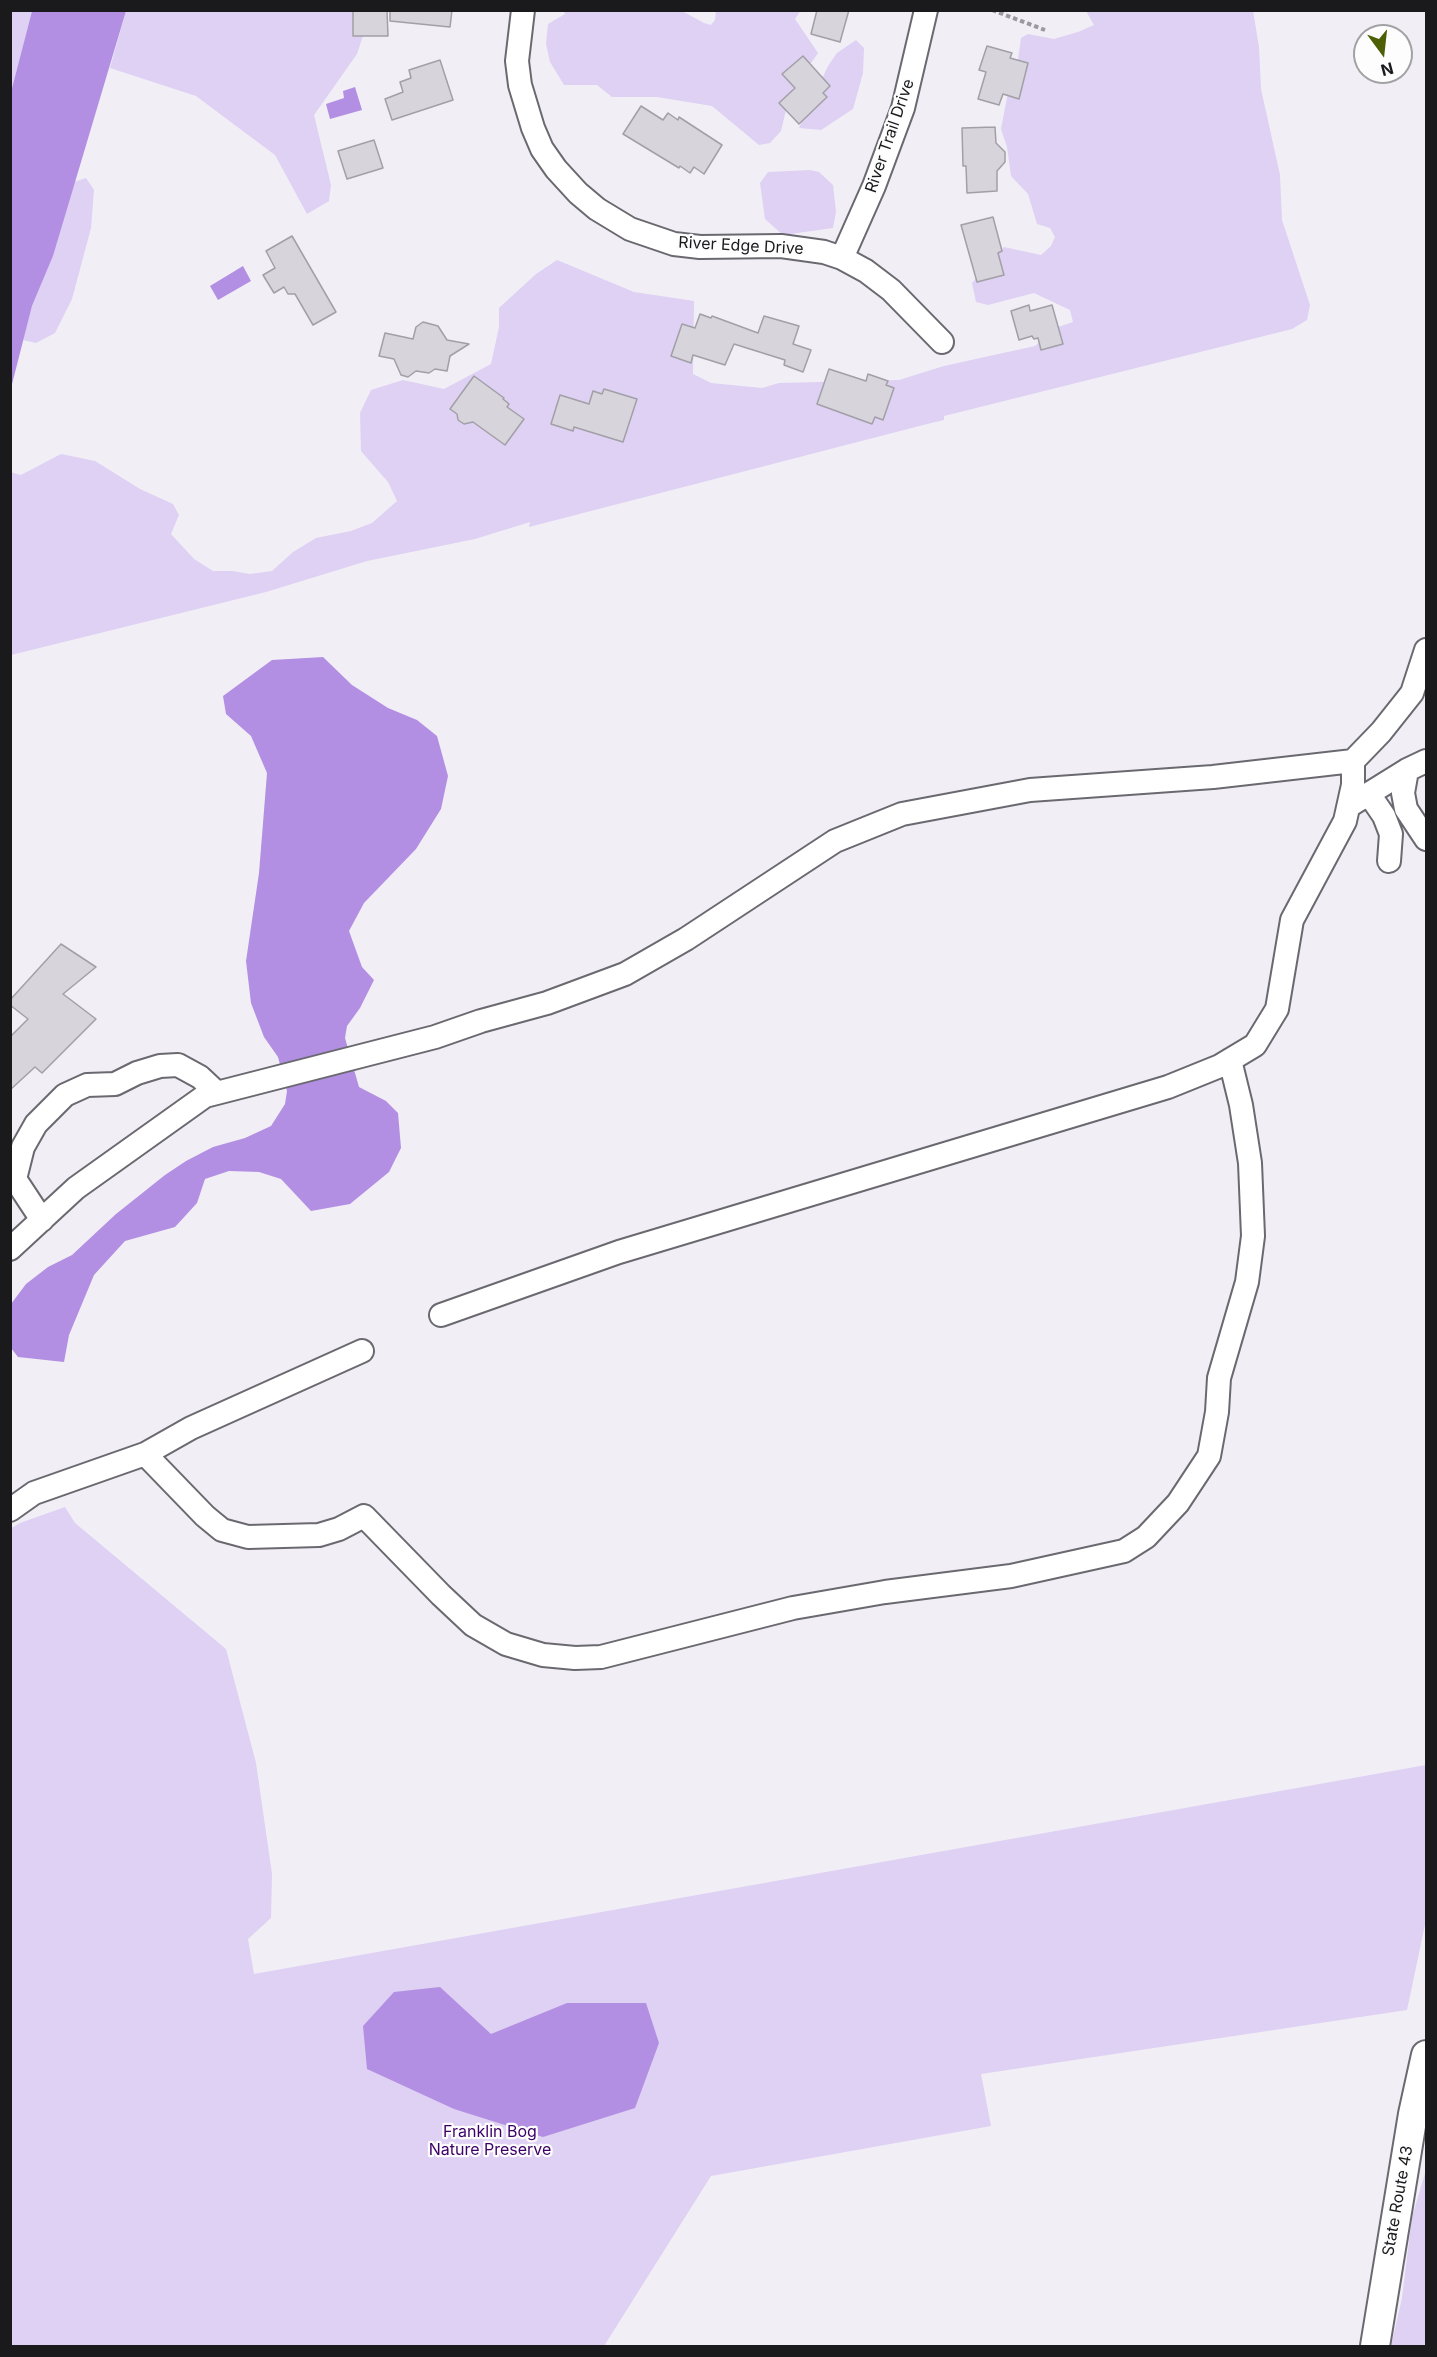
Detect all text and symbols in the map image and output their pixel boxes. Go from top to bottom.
north arrow [1353,24,1413,84]
text: N [1379,58,1396,81]
street label: River Trail Drive [862,77,918,195]
street label: River Edge Drive [678,233,804,259]
park label: Franklin Bog Nature Preserve [429,2122,551,2160]
street label: State Route 43 [1379,2144,1417,2258]

